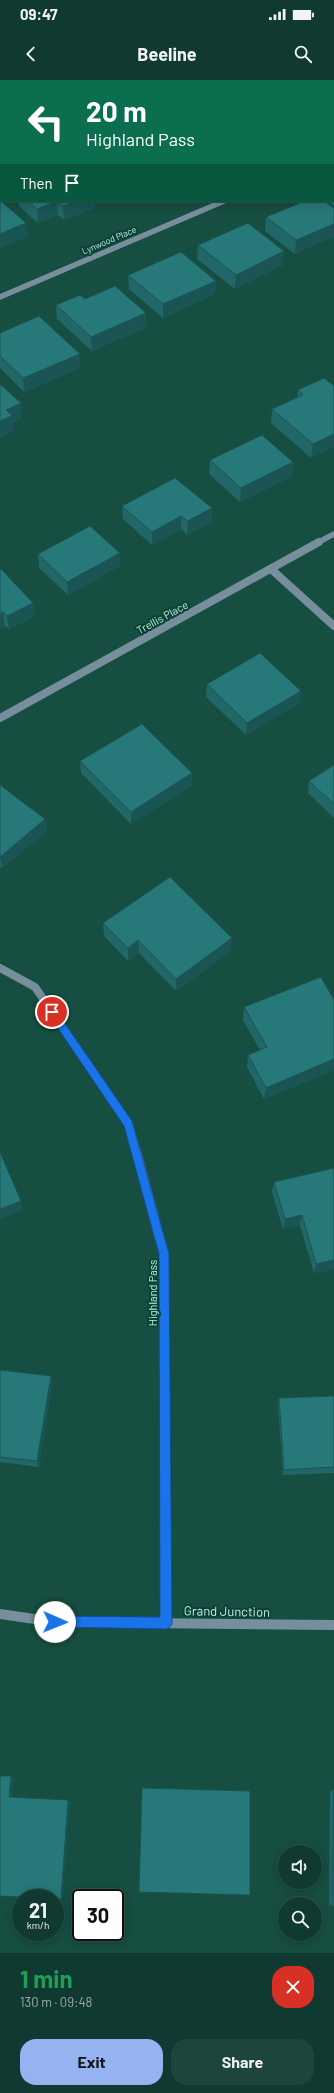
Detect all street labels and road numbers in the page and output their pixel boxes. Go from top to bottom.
street label: Lynwood Place [80,223,138,256]
street label: Trellis Place [134,597,190,637]
street label: Highland Pass [146,1260,159,1326]
street label: Grand Junction [184,1602,270,1620]

